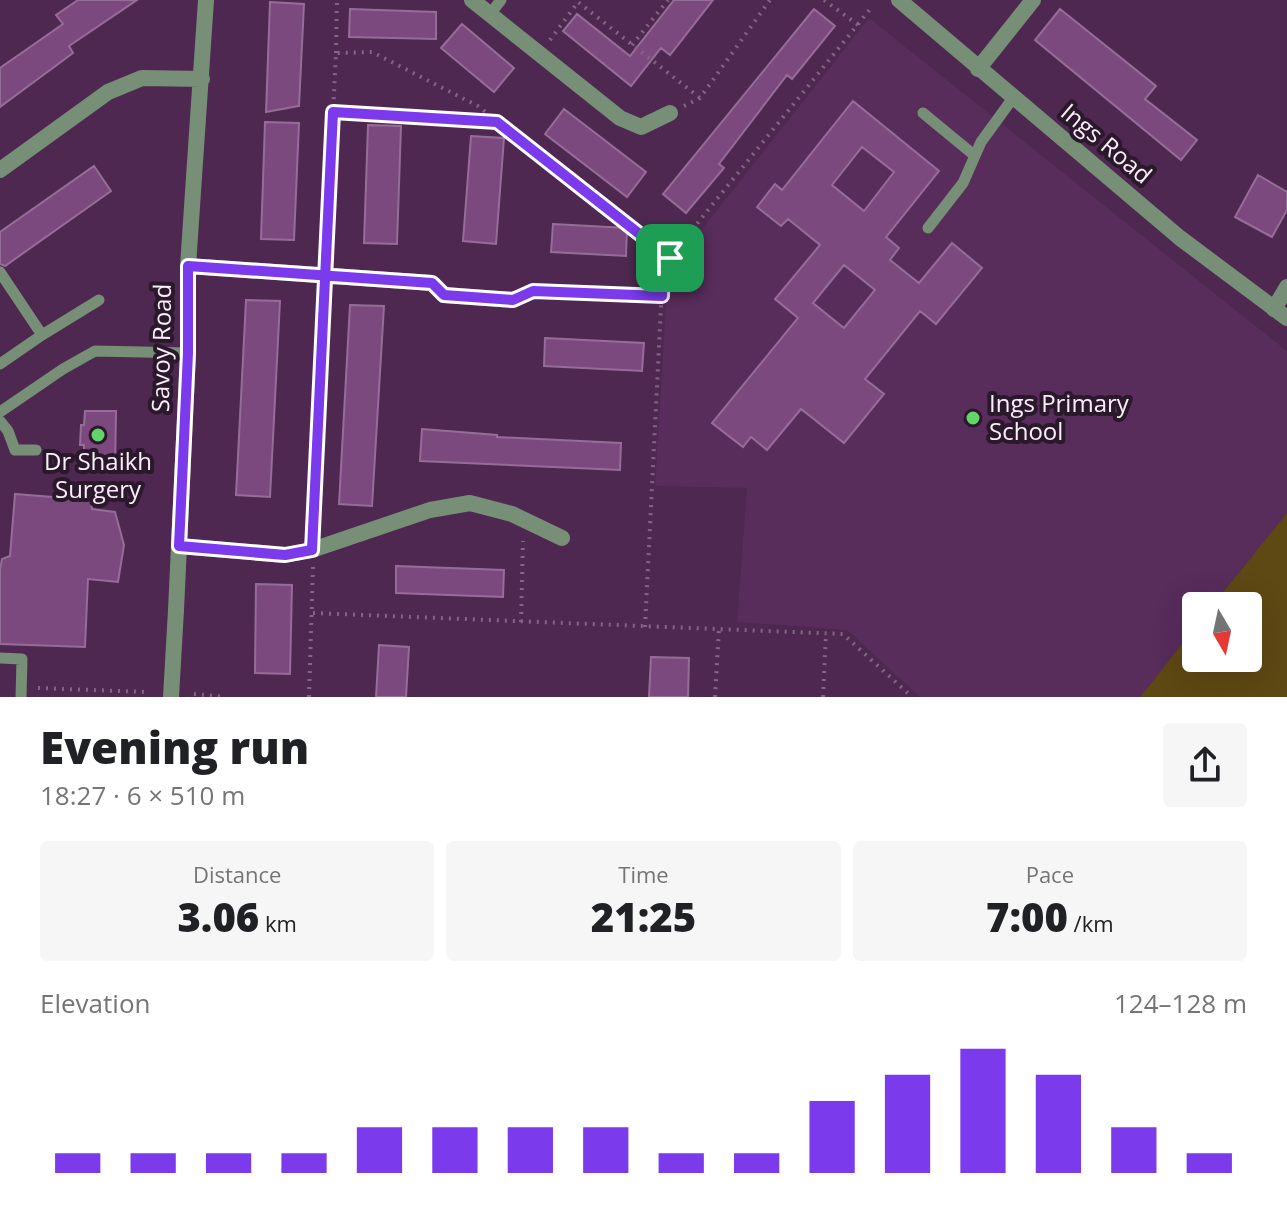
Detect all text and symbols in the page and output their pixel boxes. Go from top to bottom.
street label: Ings Road [1054,95,1159,191]
pin [636,224,704,292]
icon: arrive [648,236,692,280]
street label: Savoy Road [143,283,178,412]
place label: Ings Primary School [989,386,1130,447]
marker: Ings Primary School [964,409,982,427]
marker: Dr Shaikh Surgery [89,426,107,444]
place label: Dr Shaikh Surgery [44,444,152,505]
north arrow [1182,592,1262,672]
map controls [1182,592,1262,672]
text: Evening run [40,717,309,777]
button: share [1163,723,1247,807]
text: 18:27 · 6 × 510 m [40,777,245,813]
text: Distance [193,859,281,889]
text: Time [618,859,669,889]
text: Pace [1026,859,1074,889]
text: 3.06 [177,889,259,944]
text: 21:25 [591,889,696,944]
text: 7:00 [986,889,1068,944]
text: km [259,908,297,938]
text: /km [1068,908,1114,938]
text: Elevation [40,985,150,1021]
text: 124–128 m [1114,985,1247,1021]

